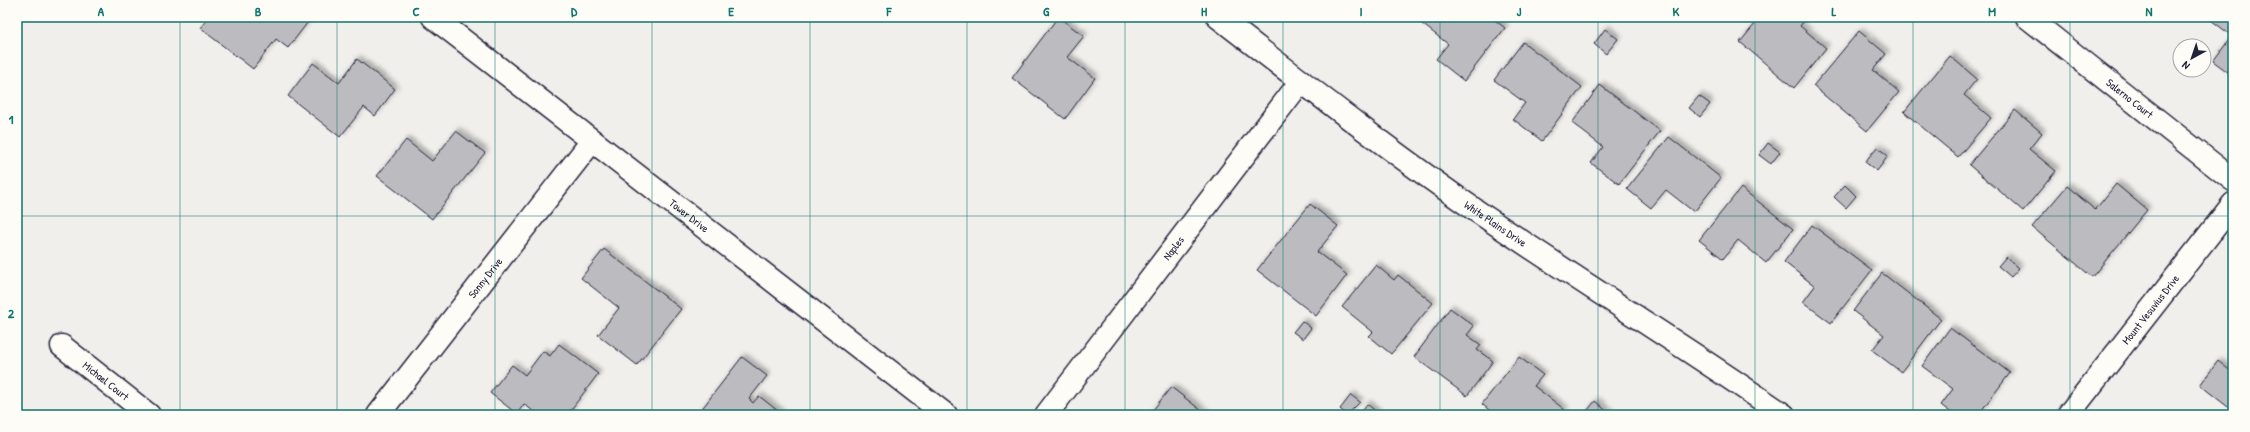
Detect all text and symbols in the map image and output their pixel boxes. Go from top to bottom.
text: A [98,2,105,20]
text: B [255,2,262,20]
text: C [412,2,420,20]
text: D [571,2,578,20]
text: E [728,2,734,20]
text: F [886,2,893,20]
text: G [1043,2,1050,20]
text: H [1201,2,1207,20]
text: I [1359,2,1363,20]
text: J [1517,2,1522,20]
text: K [1673,2,1680,20]
text: L [1832,2,1837,20]
text: M [1988,2,1996,20]
text: N [2146,2,2153,20]
north arrow [2172,38,2212,78]
text: N [2179,58,2192,73]
street label: Salerno Court [2103,75,2156,121]
text: 1 [9,110,14,128]
street label: Tower Drive [666,196,712,236]
street label: White Plains Drive [1462,198,1530,250]
street label: Naples [1160,233,1187,263]
street label: Sonny Drive [465,254,506,301]
street label: Mount Vesuvius Drive [2119,271,2183,347]
text: 2 [8,304,15,322]
street label: Michael Court [80,358,132,404]

